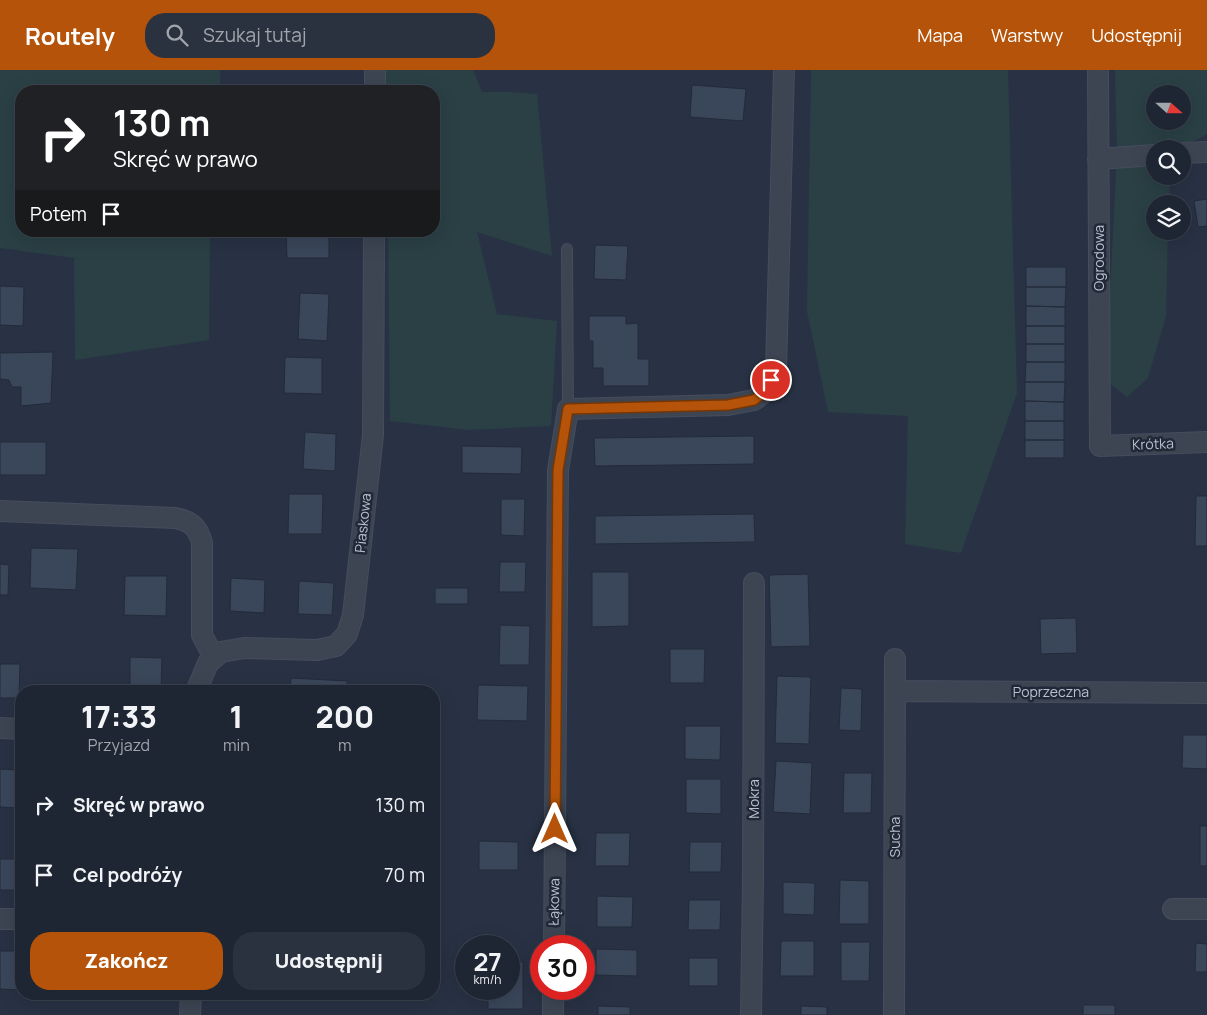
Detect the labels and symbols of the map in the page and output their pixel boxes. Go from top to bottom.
north arrow [1146,85,1191,130]
street label: Ogrodowa [1089,225,1108,291]
pin [750,359,792,401]
street label: Krótka [1132,433,1174,454]
street label: Piaskowa [350,492,375,554]
street label: Poprzeczna [1013,682,1089,701]
street label: Mokra [744,779,763,819]
position arrow [528,802,580,854]
street label: Sucha [885,817,904,857]
street label: Łąkowa [544,878,563,926]
speed limit sign: 30 [530,935,595,1000]

